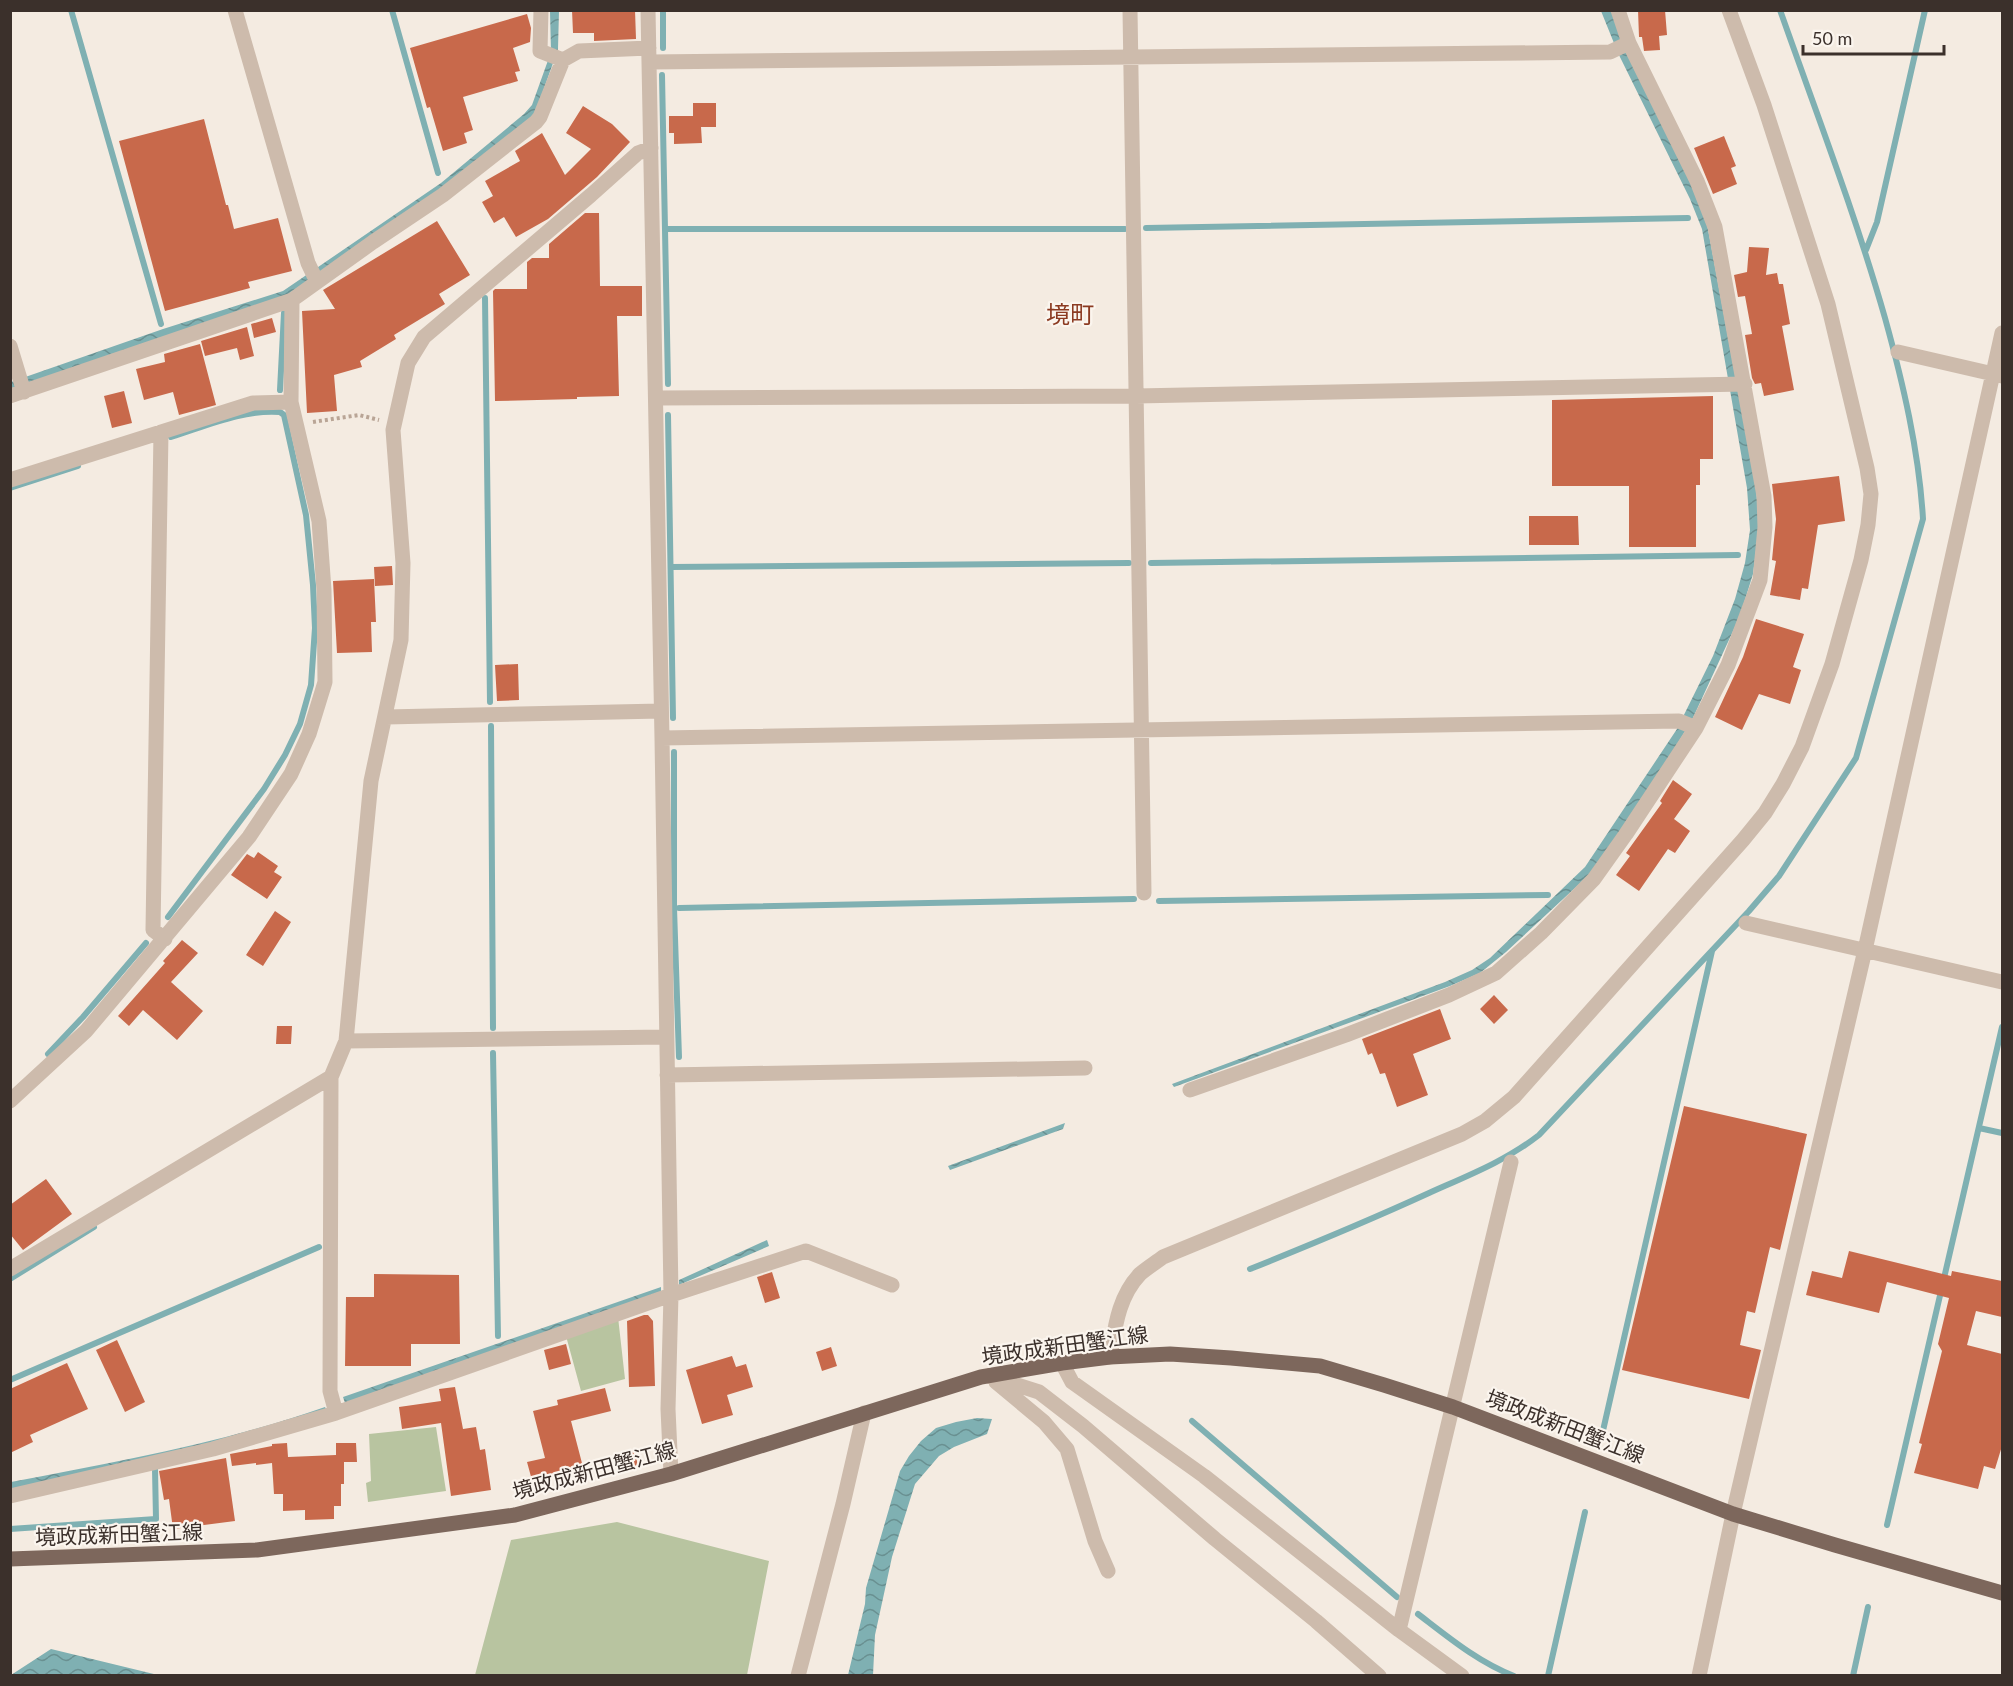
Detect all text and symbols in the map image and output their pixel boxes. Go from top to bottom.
scale bar [1803,18,1944,56]
text: 50 m [1812,27,1852,49]
district label: 境町 [1046,299,1094,328]
street label: 境政成新田蟹江線 [980,1320,1150,1369]
street label: 境政成新田蟹江線 [1483,1384,1648,1467]
street label: 境政成新田蟹江線 [509,1436,678,1503]
street label: 境政成新田蟹江線 [35,1518,203,1549]

